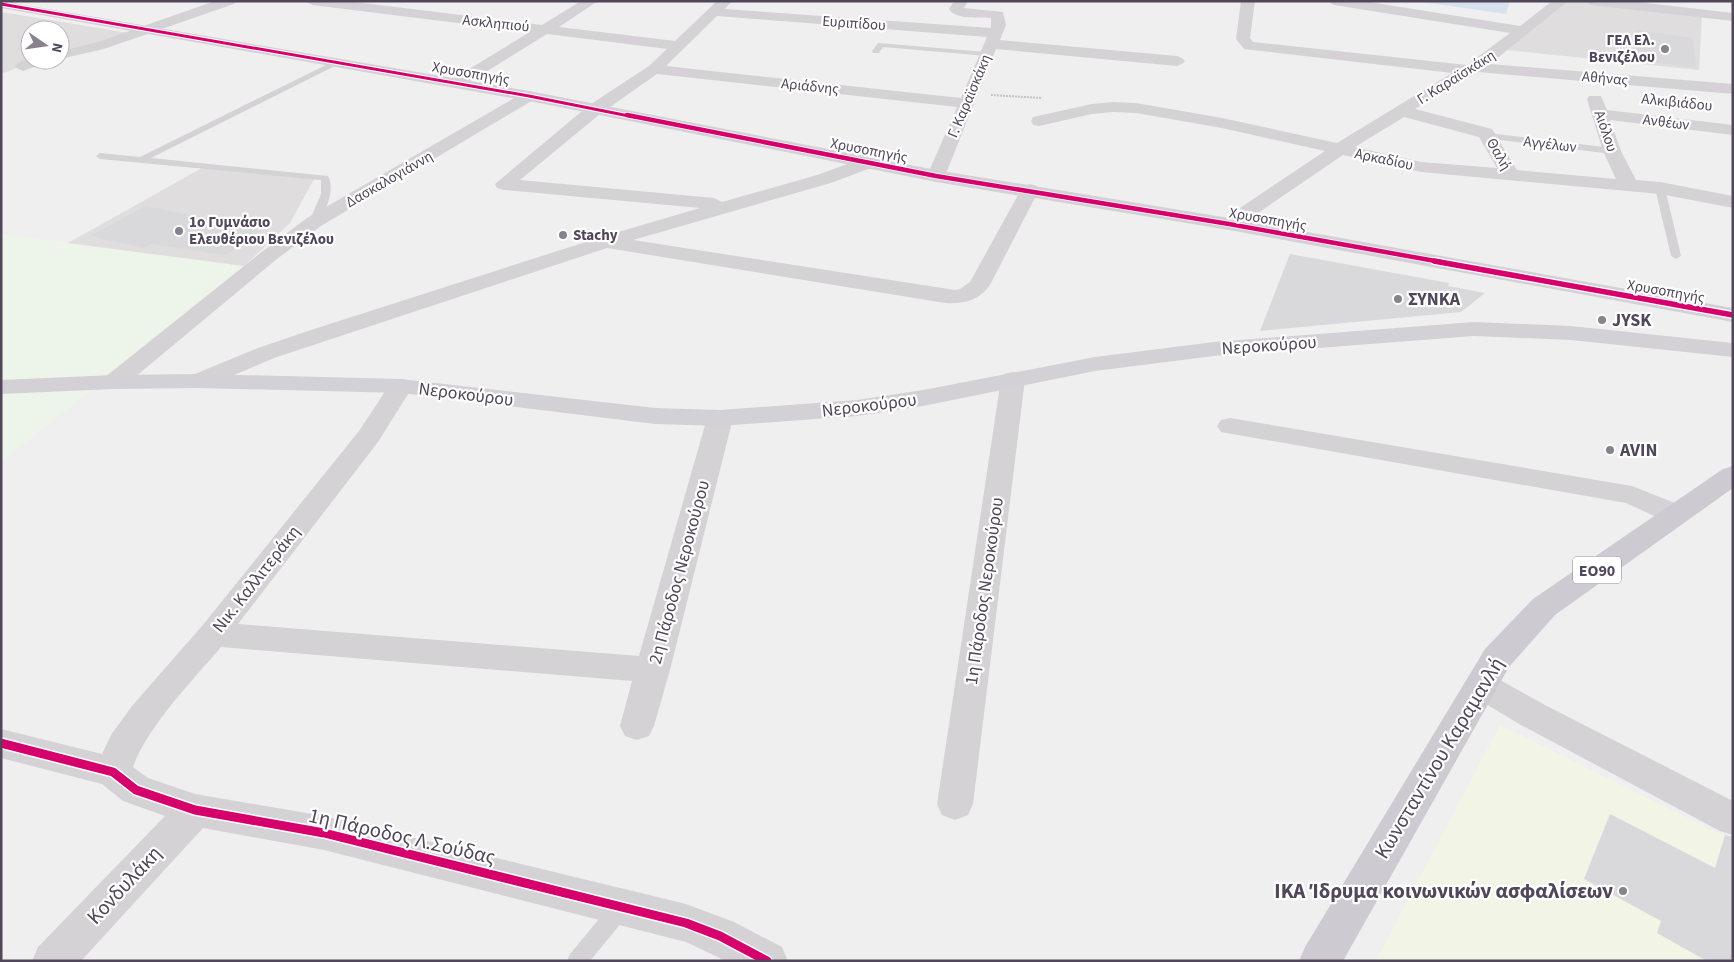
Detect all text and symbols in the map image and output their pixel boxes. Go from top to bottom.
street label: Ασκληπιού [461,10,530,37]
street label: Ευριπίδου [821,11,886,36]
north arrow [20,20,70,70]
place label: ΓΕΛ Ελ. Βενιζέλου [1589,30,1655,68]
text: N [46,41,67,54]
marker: ΓΕΛ Ελ. Βενιζέλου [1659,43,1671,55]
street label: Γ. Καραϊσκάκη [1413,45,1500,110]
street label: Γ. Καραϊσκάκη [942,51,996,141]
street label: Χρυσοπηγής [431,56,512,91]
street label: Αθήνας [1581,66,1629,91]
street label: Αριάδνης [780,73,840,100]
street label: Αλκιβιάδου [1640,88,1713,117]
street label: Αιόλου [1589,108,1622,155]
street label: Ανθέων [1641,109,1690,136]
street label: Αγγέλων [1522,131,1578,158]
street label: Χρυσοπηγής [828,133,910,168]
street label: Θαλή [1481,134,1516,174]
street label: Αρκαδίου [1353,143,1415,176]
street label: Δασκαλογιάννη [342,146,437,213]
street label: Χρυσοπηγής [1228,202,1309,237]
place label: 1ο Γυμνάσιο Ελευθέριου Βενιζέλου [189,212,334,250]
marker: 1ο Γυμνάσιο Ελευθέριου Βενιζέλου [173,225,185,237]
place label: Stachy [573,225,618,246]
marker: Stachy [557,229,569,241]
street label: Χρυσοπηγής [1626,274,1707,309]
place label: ΣΥΝΚΑ [1408,287,1461,312]
marker: ΣΥΝΚΑ [1392,293,1404,305]
place label: JYSK [1612,308,1652,333]
marker: JYSK [1596,314,1608,326]
street label: Νεροκούρου [1221,330,1317,361]
street label: Νεροκούρου [417,376,515,413]
street label: Νεροκούρου [820,387,918,424]
place label: AVIN [1619,438,1657,463]
marker: AVIN [1604,444,1616,456]
street label: 2η Πάροδος Νεροκούρου [643,477,716,667]
street label: 1η Πάροδος Νεροκούρου [959,496,1010,687]
street label: Νικ. Καλλιτεράκη [207,520,306,638]
road number: ΕΟ90 [1573,556,1621,584]
street label: Κωνσταντίνου Καραμανλή [1367,652,1511,864]
street label: 1η Πάροδος Λ.Σούδας [306,800,498,872]
street label: Κονδυλάκη [80,839,168,931]
place label: ΙΚΑ Ίδρυμα κοινωνικών ασφαλίσεων [1274,876,1613,906]
marker: ΙΚΑ Ίδρυμα κοινωνικών ασφαλίσεων [1617,885,1629,897]

